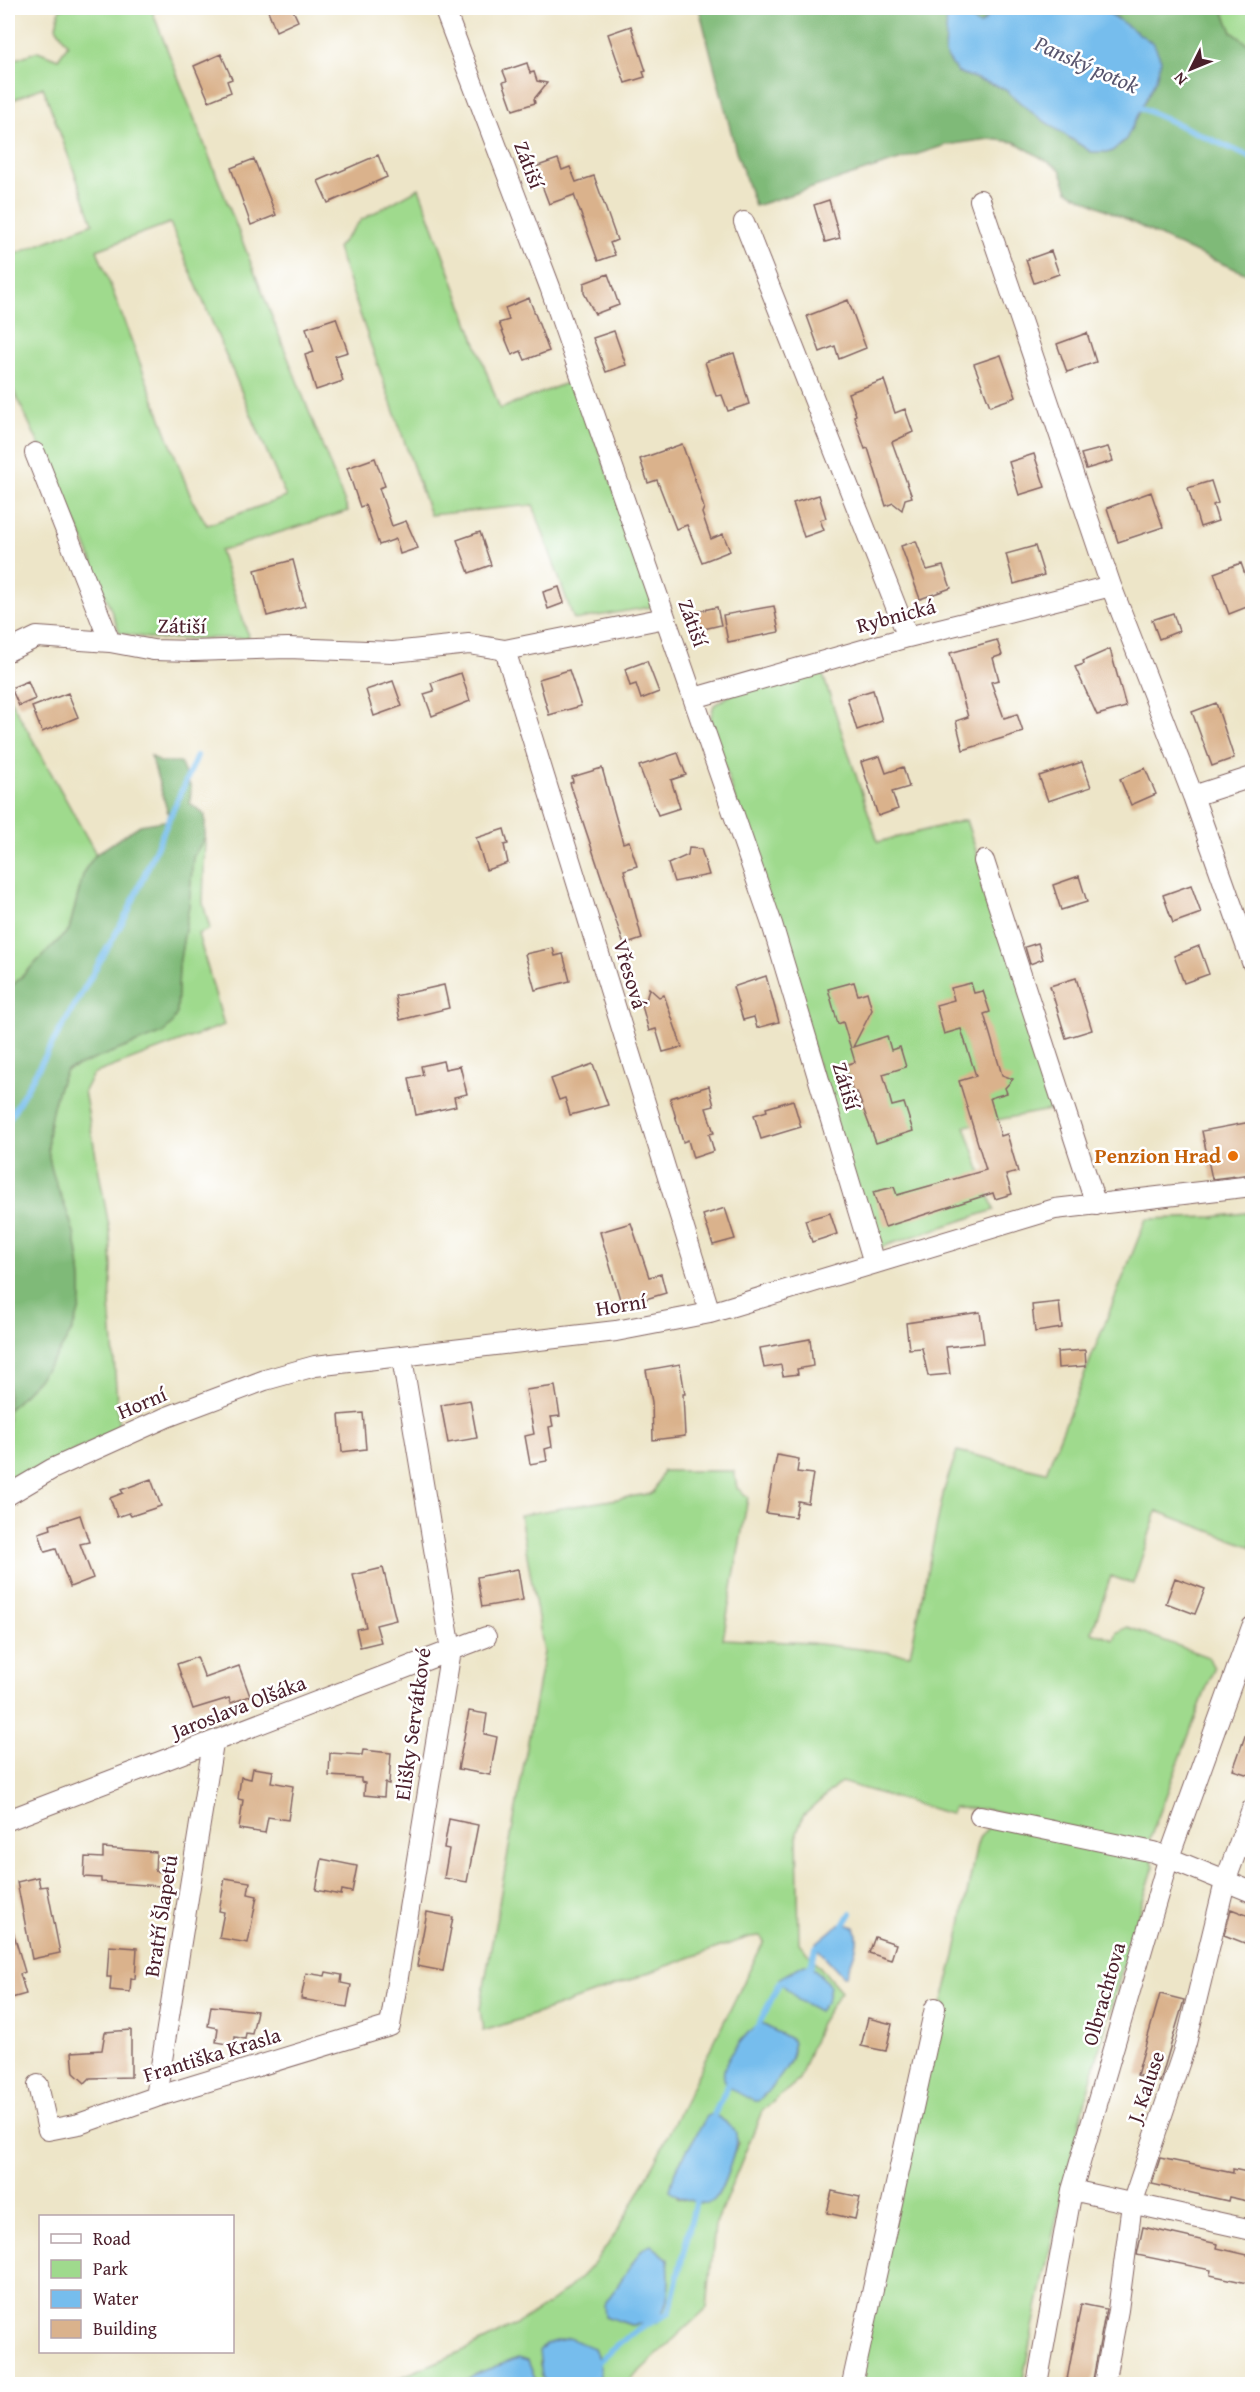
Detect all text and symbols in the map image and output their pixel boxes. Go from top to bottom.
water label: Panský potok [1029,26,1145,102]
north arrow [1161,39,1221,99]
text: N [1167,67,1192,91]
street label: Zátiší [506,137,553,194]
street label: Rybnická [853,590,939,641]
street label: Zátiší [671,595,717,652]
street label: Zátiší [157,610,208,641]
street label: Vřesová [605,935,656,1013]
street label: Zátiší [825,1058,869,1115]
place label: Penzion Hrad [1095,1140,1221,1171]
marker: Penzion Hrad [1226,1149,1240,1163]
street label: Horní [593,1285,650,1324]
street label: Horní [112,1378,172,1427]
street label: Elišky Servátkové [386,1645,439,1802]
street label: Jaroslava Olšáka [164,1667,311,1747]
street label: Bratří Šlapetů [136,1852,186,1979]
street label: Olbrachtova [1074,1938,1133,2049]
street label: Františka Krasla [139,2019,284,2090]
street label: J. Kaluse [1118,2047,1172,2130]
legend [39,2215,234,2353]
text: Road [93,2225,131,2252]
text: Park [93,2255,129,2282]
text: Water [93,2285,139,2312]
text: Building [93,2315,157,2342]

